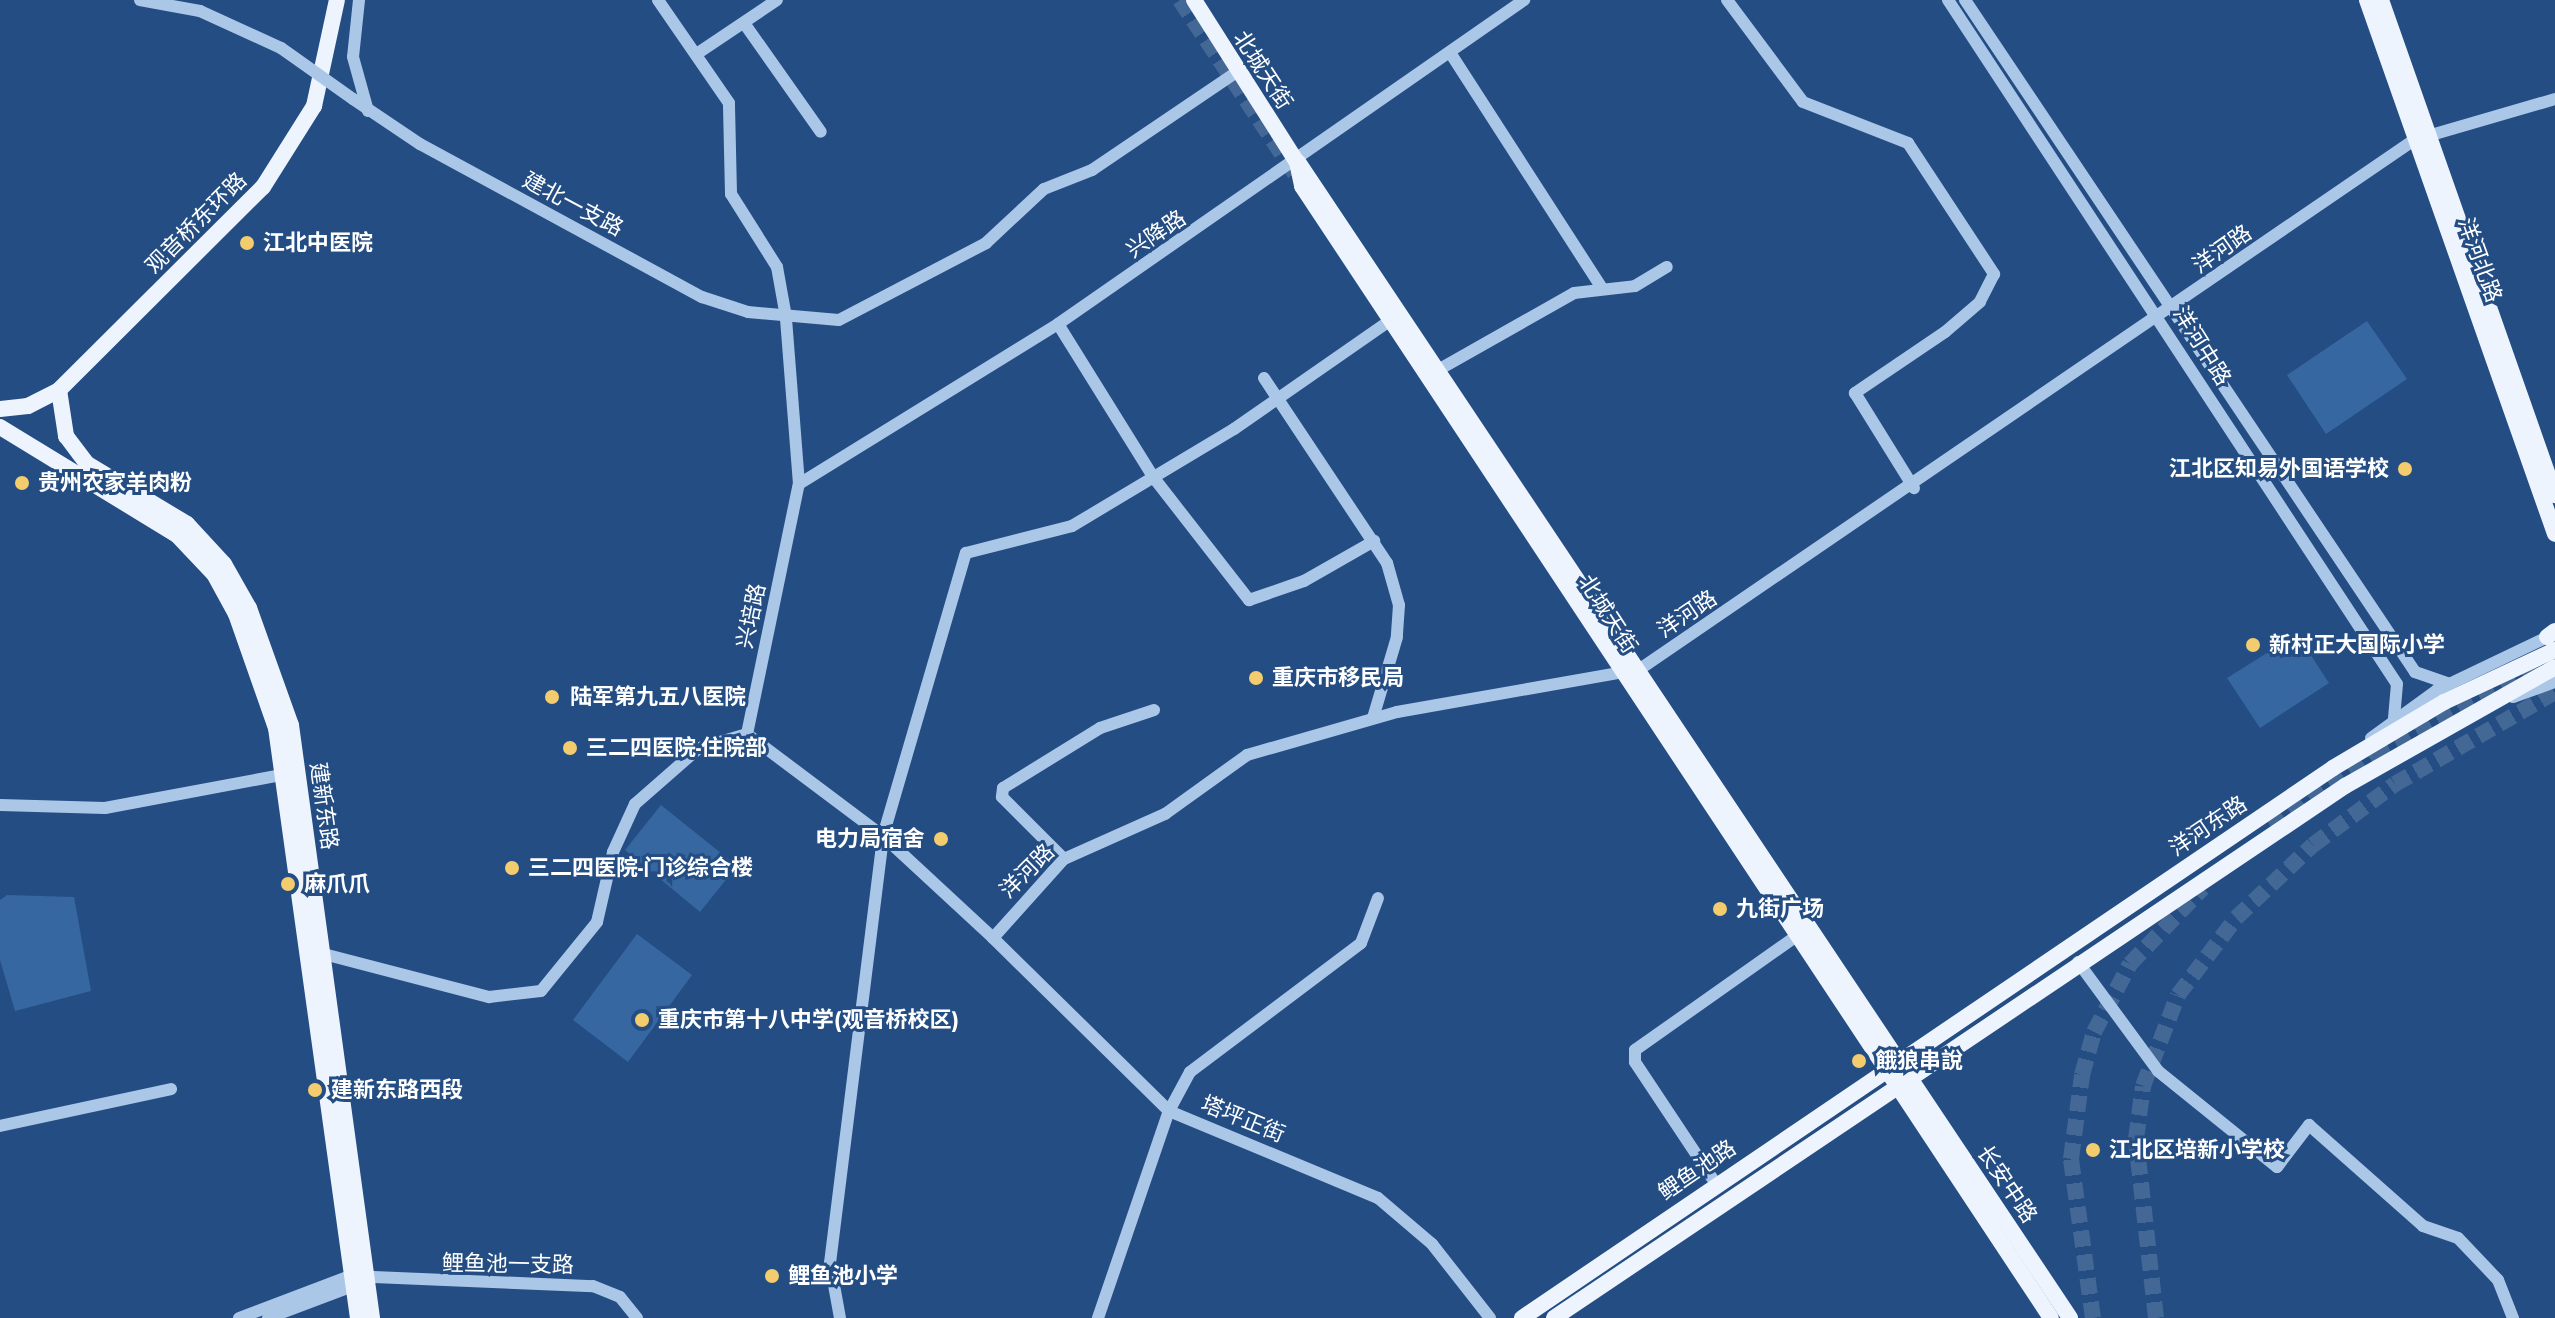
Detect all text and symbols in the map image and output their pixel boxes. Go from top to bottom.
street label: 北城天街 [1228,26,1298,114]
street label: 观音桥东环路 [140,167,252,279]
street label: 建北一支路 [518,167,628,241]
street label: 兴降路 [1121,205,1191,263]
street label: 洋河北路 [2453,214,2507,306]
street label: 洋河路 [2187,219,2257,279]
place label: 江北中医院 [263,230,373,256]
marker: 江北中医院 [238,234,256,252]
street label: 洋河中路 [2167,302,2237,390]
place label: 江北区知易外国语学校 [2169,456,2389,482]
marker: 江北区知易外国语学校 [2396,460,2414,478]
place label: 贵州农家羊肉粉 [38,470,192,496]
marker: 贵州农家羊肉粉 [13,474,31,492]
street label: 北城天街 [1573,570,1643,658]
street label: 兴培路 [731,581,771,651]
street label: 洋河路 [1652,585,1722,643]
place label: 新村正大国际小学 [2269,632,2445,658]
marker: 新村正大国际小学 [2244,636,2262,654]
place label: 重庆市移民局 [1272,665,1404,691]
marker: 重庆市移民局 [1247,669,1265,687]
place label: 陆军第九五八医院 [570,684,746,710]
marker: 陆军第九五八医院 [541,686,563,708]
place label: 三二四医院-住院部 [586,735,767,761]
marker: 三二四医院-住院部 [561,739,579,757]
street label: 建新东路 [305,761,343,851]
street label: 洋河东路 [2164,790,2252,862]
place label: 电力局宿舍 [815,826,925,852]
marker: 电力局宿舍 [932,830,950,848]
street label: 洋河路 [994,838,1060,904]
place label: 三二四医院-门诊综合楼 [528,855,753,881]
marker: 三二四医院-门诊综合楼 [503,859,521,877]
place label: 麻爪爪 [304,871,370,897]
marker: 麻爪爪 [279,875,297,893]
place label: 九街广场 [1736,896,1824,922]
marker: 九街广场 [1711,900,1729,918]
place label: 重庆市第十八中学(观音桥校区) [658,1007,959,1033]
marker: 重庆市第十八中学(观音桥校区) [633,1011,651,1029]
place label: 餓狼串說 [1875,1048,1963,1074]
marker: 餓狼串說 [1850,1052,1868,1070]
place label: 建新东路西段 [331,1077,463,1103]
marker: 建新东路西段 [306,1081,324,1099]
street label: 塔坪正街 [1197,1090,1289,1148]
street label: 鲤鱼池路 [1653,1134,1741,1206]
place label: 江北区培新小学校 [2109,1137,2285,1163]
street label: 长安中路 [1971,1140,2043,1228]
marker: 江北区培新小学校 [2084,1141,2102,1159]
street label: 鲤鱼池一支路 [442,1250,574,1278]
place label: 鲤鱼池小学 [788,1263,898,1289]
marker: 鲤鱼池小学 [763,1267,781,1285]

